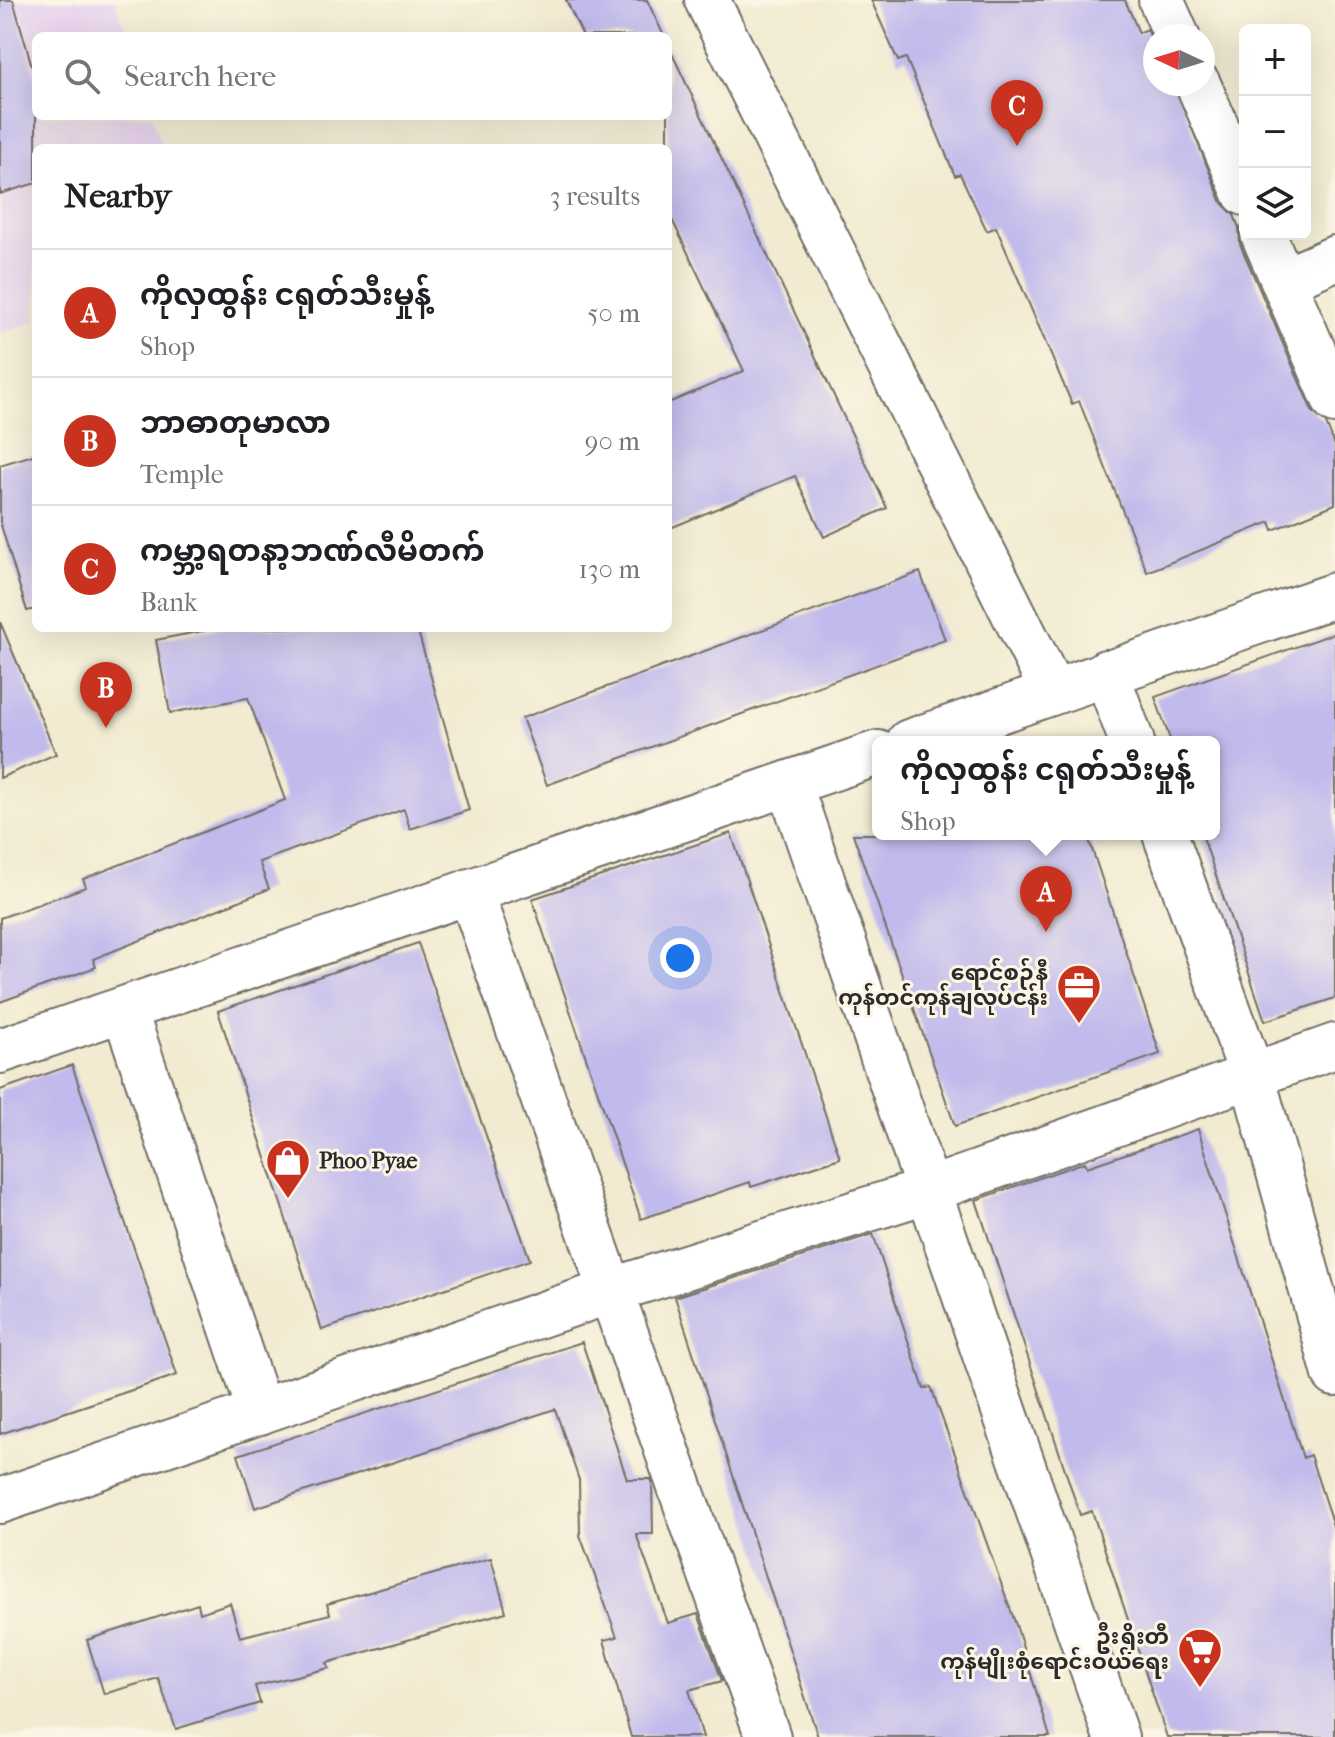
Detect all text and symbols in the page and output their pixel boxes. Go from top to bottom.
north arrow [1143,24,1215,96]
map controls [1239,24,1311,240]
button: + [1239,24,1311,96]
search box [32,32,672,120]
icon: search [60,54,104,98]
text: Search here [124,59,276,94]
pin: C [991,80,1043,146]
button: − [1239,96,1311,168]
button: layers [1239,168,1311,240]
text: Nearby [64,176,171,216]
text: 3 results [550,181,640,212]
text: ကိုလှထွန်း ငရုတ်သီးမှုန့် [140,278,431,313]
text: A [82,298,98,329]
text: 50 m [587,298,640,329]
text: Shop [140,331,195,362]
text: ဘာဓာတုမာလာ [140,406,331,441]
text: B [82,426,98,457]
text: 90 m [585,426,640,457]
text: Temple [140,459,224,490]
text: ကမ္ဘာ့ရတနာ့ဘဏ်လီမိတက် [140,534,484,569]
text: C [81,554,99,585]
text: 130 m [579,554,640,585]
text: Bank [140,587,197,618]
pin: B [80,662,132,728]
popup [872,736,1220,840]
text: ကိုလှထွန်း ငရုတ်သီးမှုန့် [900,753,1192,788]
text: Shop [900,806,956,837]
pin: A [1020,866,1072,932]
your location [660,938,700,978]
place label: ရောင်စဉ်နီ ကုန်တင်ကုန်ချလုပ်ငန်း [838,957,1048,1016]
office icon: ရောင်စဉ်နီ ကုန်တင်ကုန်ချလုပ်ငန်း [1055,962,1103,1025]
shop icon: Phoo Pyae [264,1137,312,1200]
place label: Phoo Pyae [319,1148,417,1174]
place label: ဦးရှိုးတီ ကုန်မျိုးစုံရောင်းဝယ်ရေး [940,1622,1169,1680]
supermarket icon: ဦးရှိုးတီ ကုန်မျိုးစုံရောင်းဝယ်ရေး [1176,1626,1224,1689]

